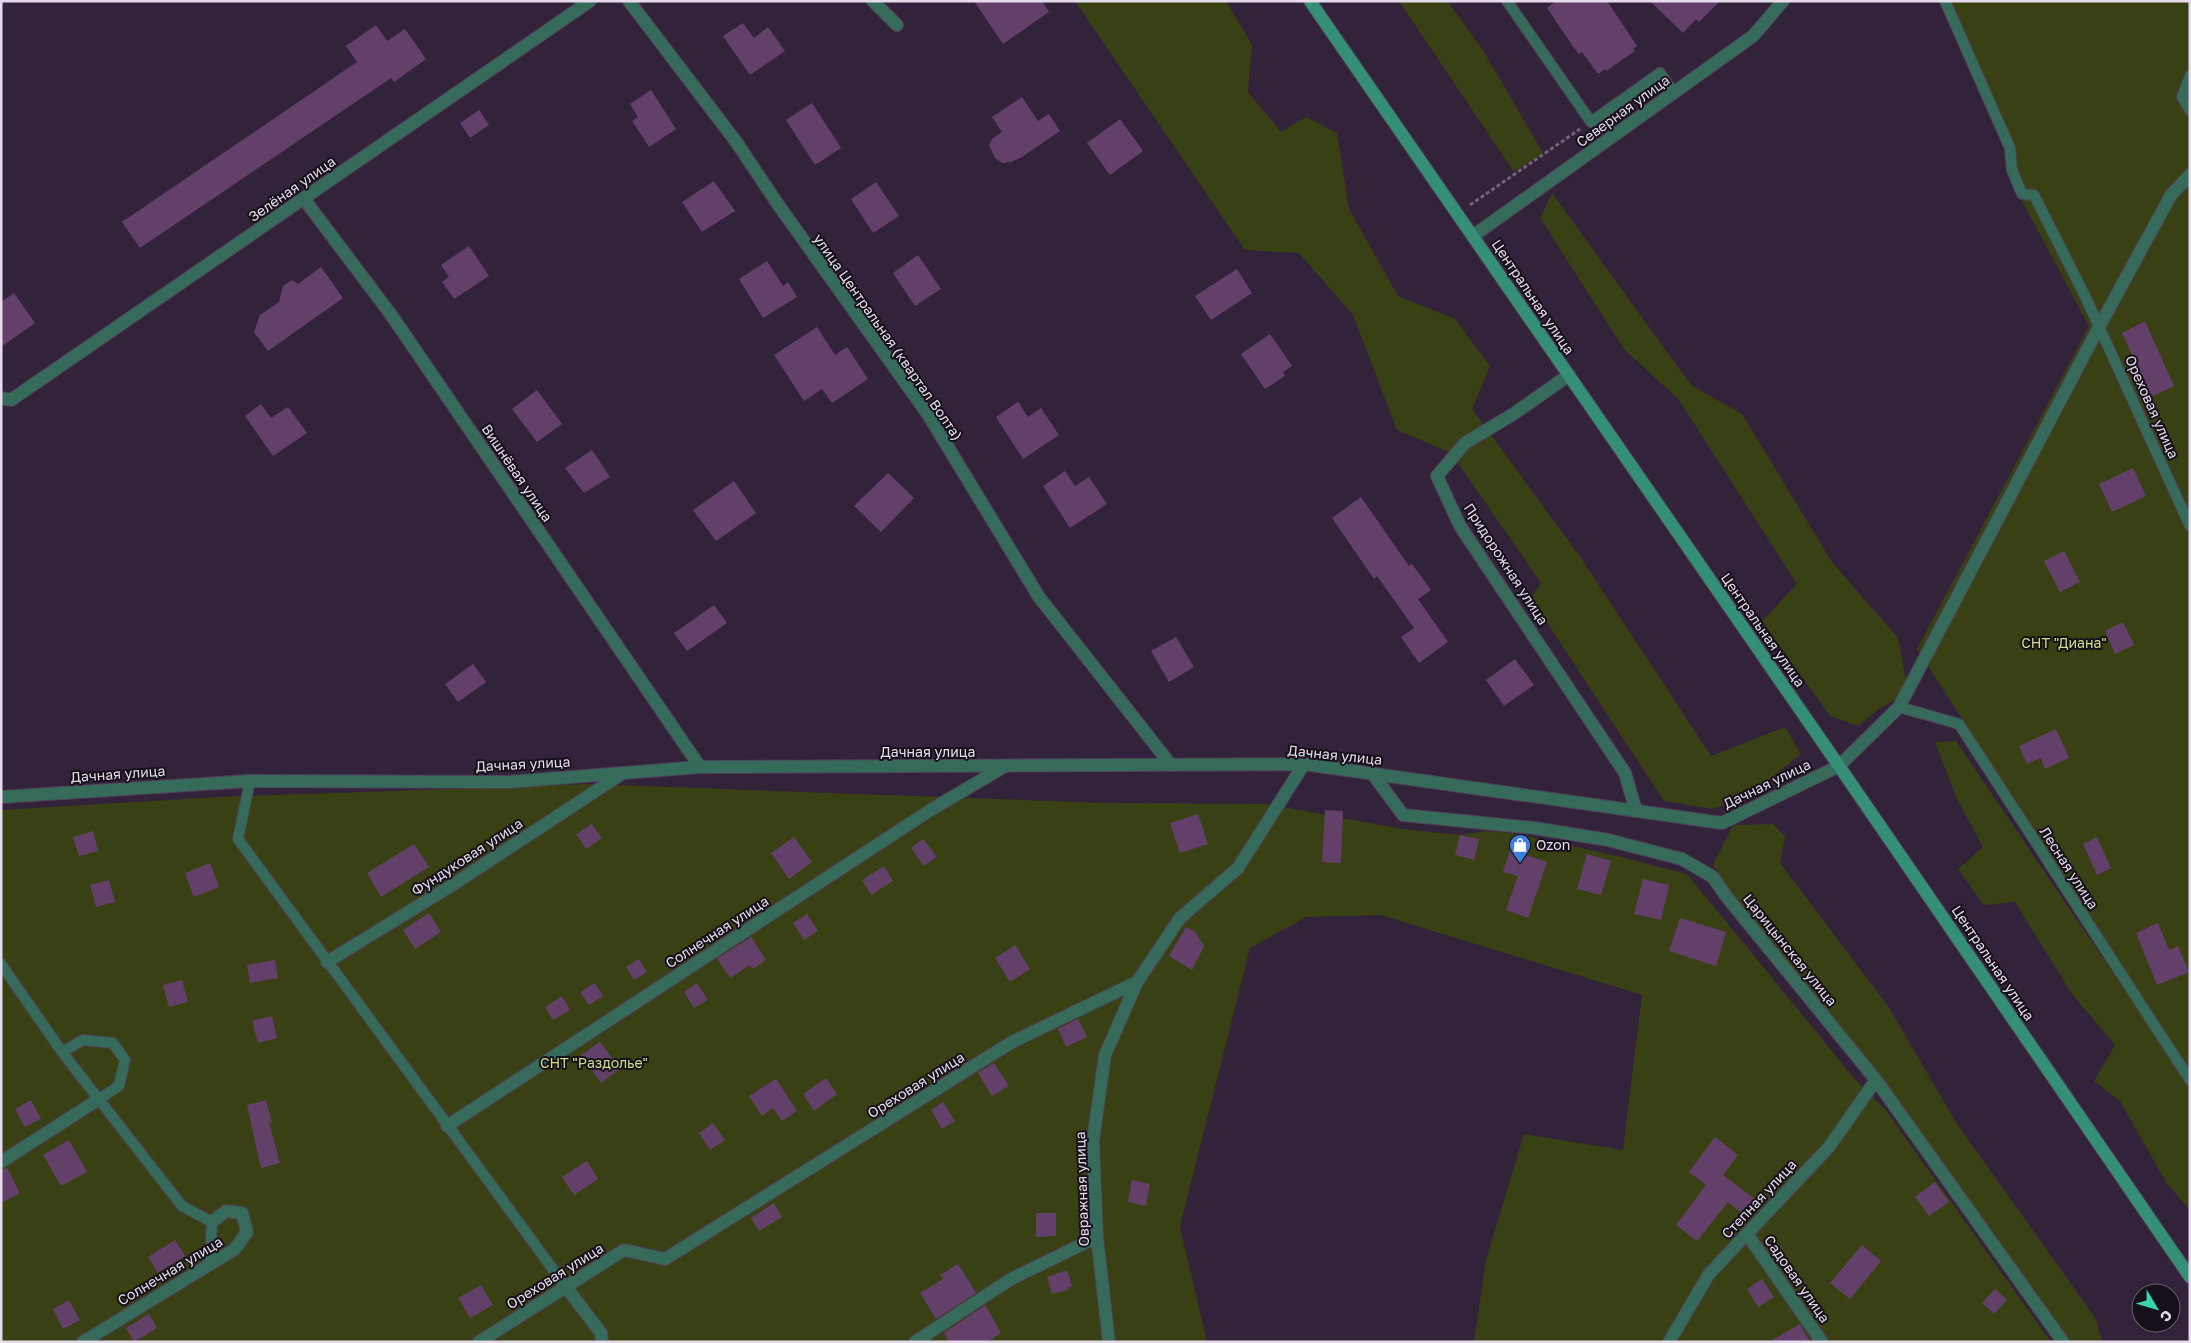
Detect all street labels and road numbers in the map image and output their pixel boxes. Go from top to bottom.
street label: Северная улица [1573,71,1673,150]
street label: Зелёная улица [245,152,338,225]
street label: улица Центральная (квартал Волта) [810,230,967,443]
street label: Центральная улица [1489,236,1578,357]
street label: Ореховая улица [2122,353,2183,461]
street label: Вишнёвая улица [478,421,556,525]
street label: Придорожная улица [1461,500,1552,628]
street label: Центральная улица [1718,570,1809,690]
street label: Дачная улица [1287,741,1383,768]
street label: Дачная улица [881,743,975,760]
street label: Дачная улица [475,753,571,774]
street label: Дачная улица [1720,755,1813,812]
street label: Дачная улица [70,762,166,785]
street label: Фундуковая улица [408,814,525,899]
street label: Лесная улица [2036,823,2102,912]
street label: Царицынская улица [1740,890,1841,1009]
street label: Солнечная улица [662,892,771,971]
street label: Центральная улица [1949,902,2038,1023]
street label: Ореховая улица [864,1048,967,1121]
street label: Овражная улица [1071,1131,1092,1247]
street label: Степная улица [1718,1156,1800,1242]
street label: Садовая улица [1761,1232,1834,1326]
street label: Солнечная улица [114,1233,225,1309]
street label: Ореховая улица [503,1239,606,1312]

